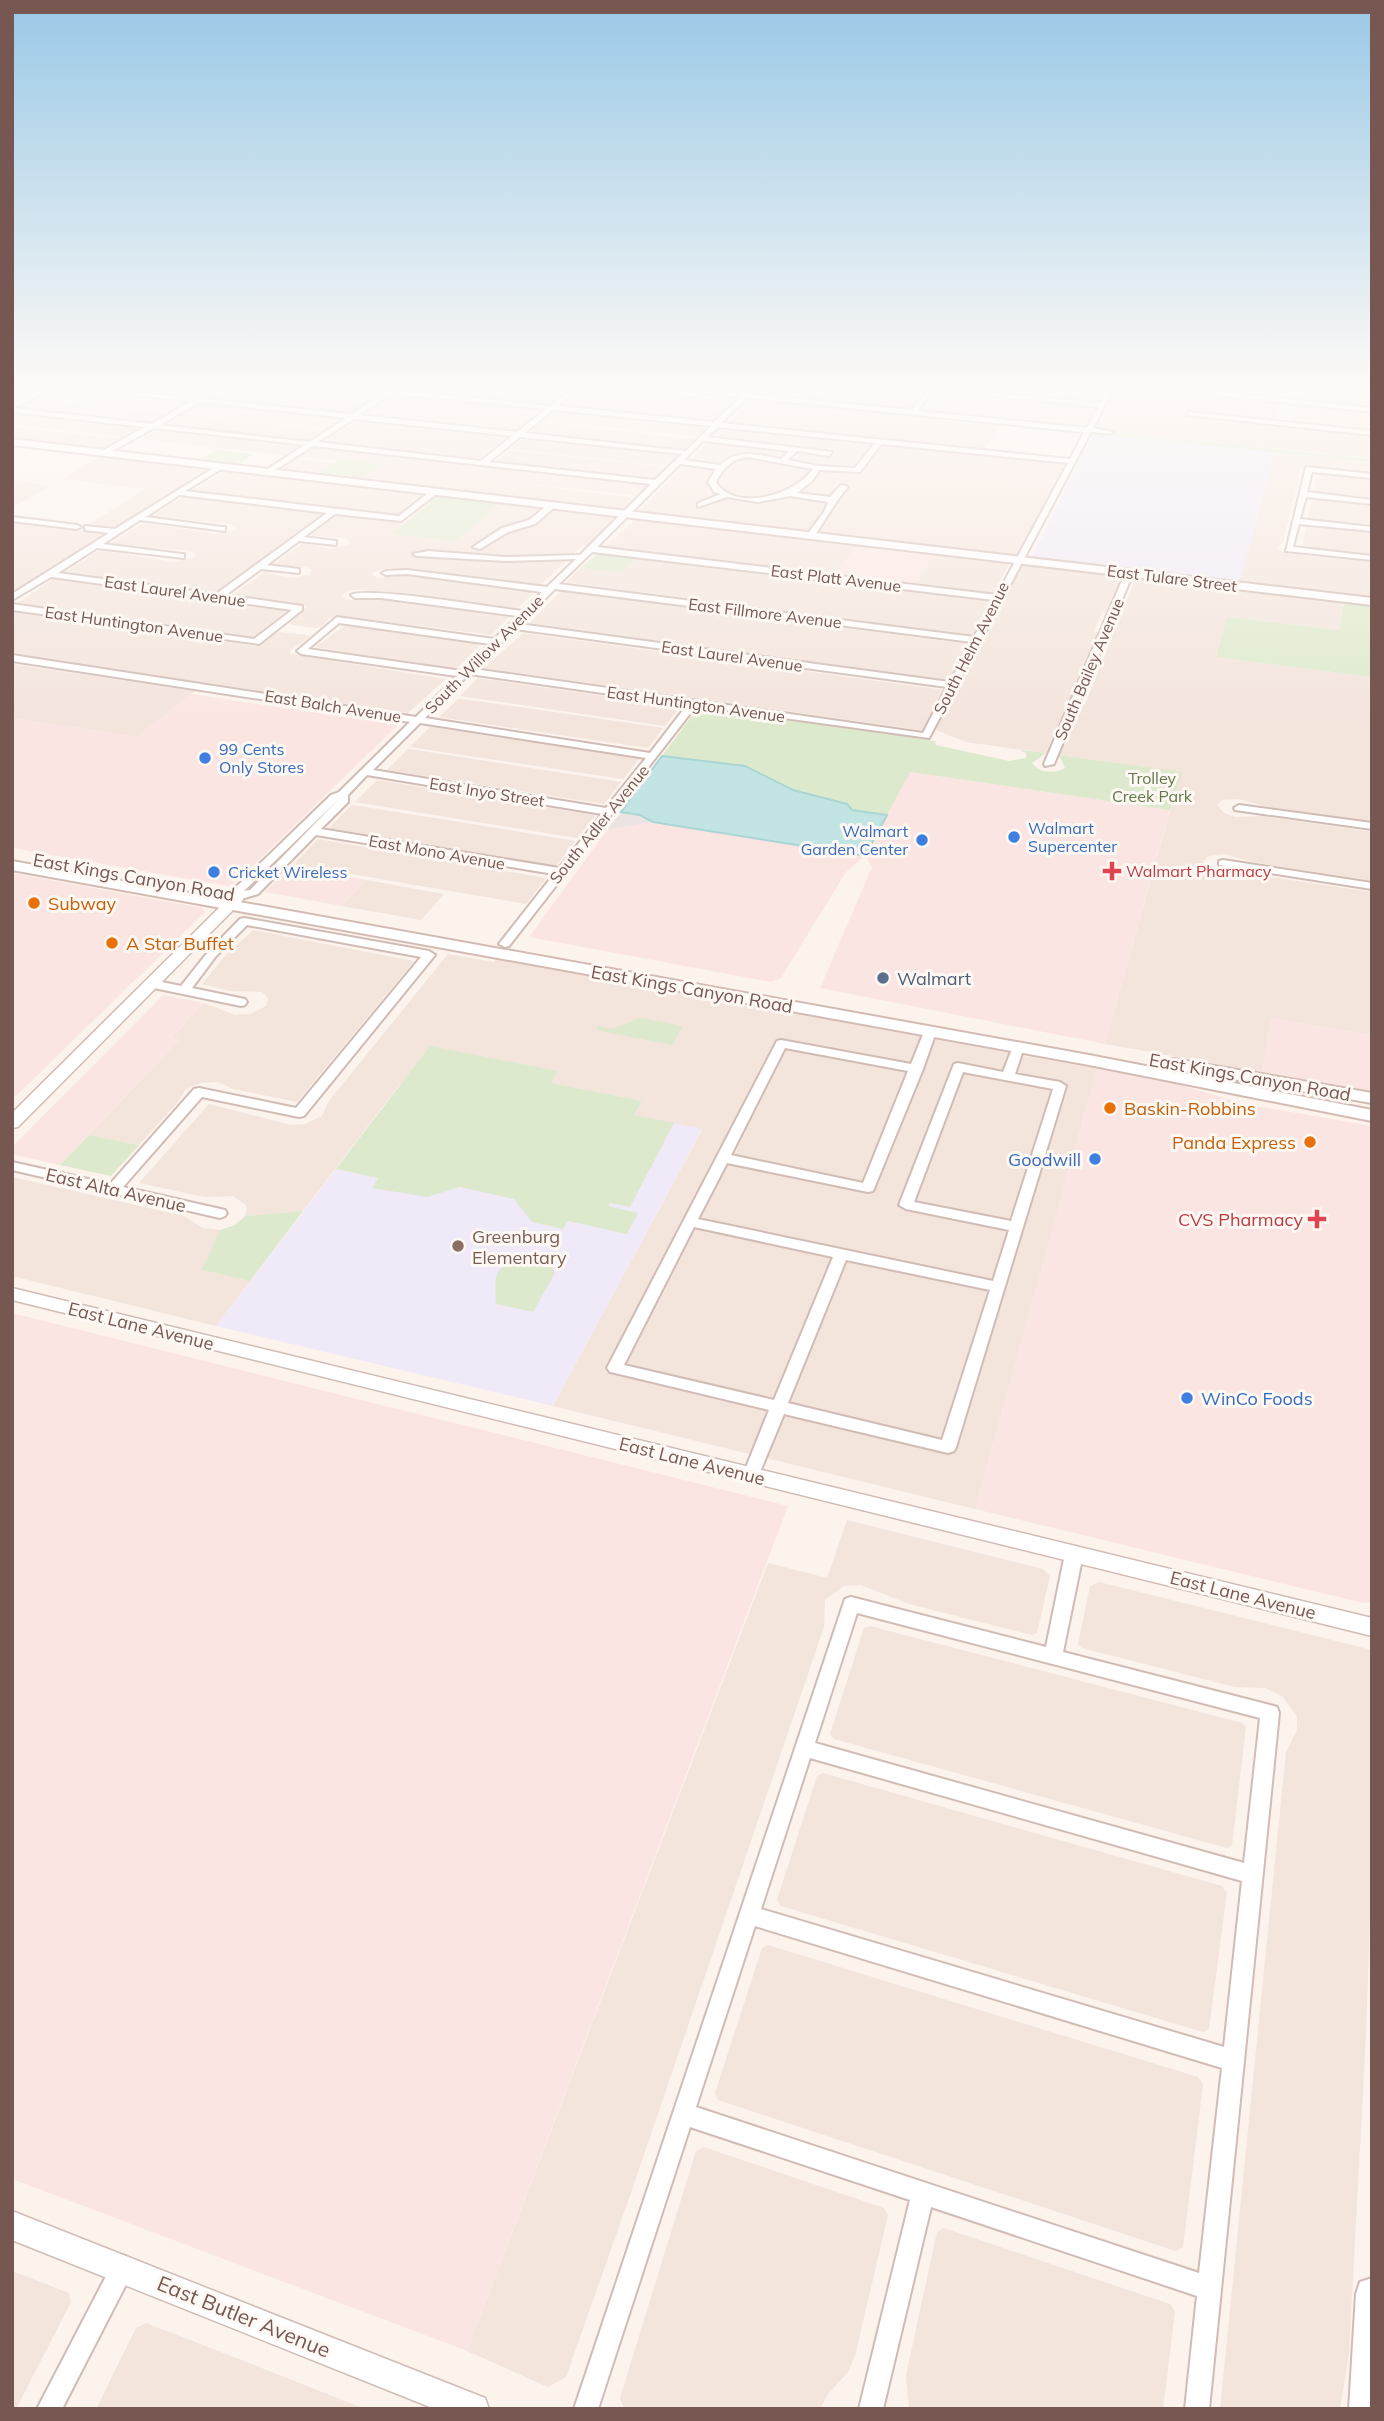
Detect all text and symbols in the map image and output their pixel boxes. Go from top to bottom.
street label: East Platt Avenue [770,560,902,596]
street label: East Tulare Street [1106,560,1238,596]
street label: East Laurel Avenue [103,571,247,611]
street label: South Helm Avenue [929,578,1013,718]
street label: South Willow Avenue [421,591,547,717]
street label: East Fillmore Avenue [687,594,843,632]
street label: South Bailey Avenue [1050,595,1128,743]
street label: East Huntington Avenue [44,602,224,646]
street label: East Laurel Avenue [660,636,804,676]
street label: East Huntington Avenue [606,682,786,726]
street label: East Balch Avenue [263,685,403,727]
place label: 99 Cents Only Stores [219,739,304,777]
marker: 99 Cents Only Stores [197,750,213,766]
street label: South Adler Avenue [545,761,653,887]
park label: Trolley Creek Park [1112,768,1193,806]
street label: East Inyo Street [428,773,546,811]
place label: Walmart Supercenter [1028,818,1117,856]
place label: Walmart Garden Center [801,821,908,859]
marker: Walmart Supercenter [1006,829,1022,845]
street label: East Mono Avenue [367,830,507,874]
marker: Walmart Garden Center [914,832,930,848]
street label: East Kings Canyon Road [31,848,237,906]
place label: Walmart Pharmacy [1126,861,1272,881]
place label: Cricket Wireless [228,862,347,882]
marker: Walmart Pharmacy [1104,863,1120,879]
marker: Cricket Wireless [206,864,222,880]
place label: Subway [48,892,116,915]
marker: Subway [26,895,42,911]
place label: A Star Buffet [126,932,234,955]
marker: A Star Buffet [104,935,120,951]
street label: East Kings Canyon Road [589,960,795,1018]
place label: Walmart [897,967,971,990]
marker: Walmart [875,970,891,986]
street label: East Kings Canyon Road [1147,1048,1353,1106]
place label: Baskin-Robbins [1124,1097,1256,1120]
marker: Baskin-Robbins [1102,1100,1118,1116]
place label: Panda Express [1172,1131,1296,1154]
marker: Panda Express [1302,1134,1318,1150]
place label: Goodwill [1008,1148,1081,1171]
marker: Goodwill [1087,1151,1103,1167]
street label: East Alta Avenue [44,1163,188,1217]
place label: CVS Pharmacy [1178,1208,1303,1231]
marker: CVS Pharmacy [1309,1211,1325,1227]
place label: Greenburg Elementary [472,1225,567,1269]
marker: Greenburg Elementary [450,1238,466,1254]
street label: East Lane Avenue [66,1297,216,1355]
place label: WinCo Foods [1201,1387,1313,1410]
marker: WinCo Foods [1179,1390,1195,1406]
street label: East Lane Avenue [617,1432,767,1490]
street label: East Lane Avenue [1168,1566,1318,1624]
street label: East Butler Avenue [154,2269,334,2363]

